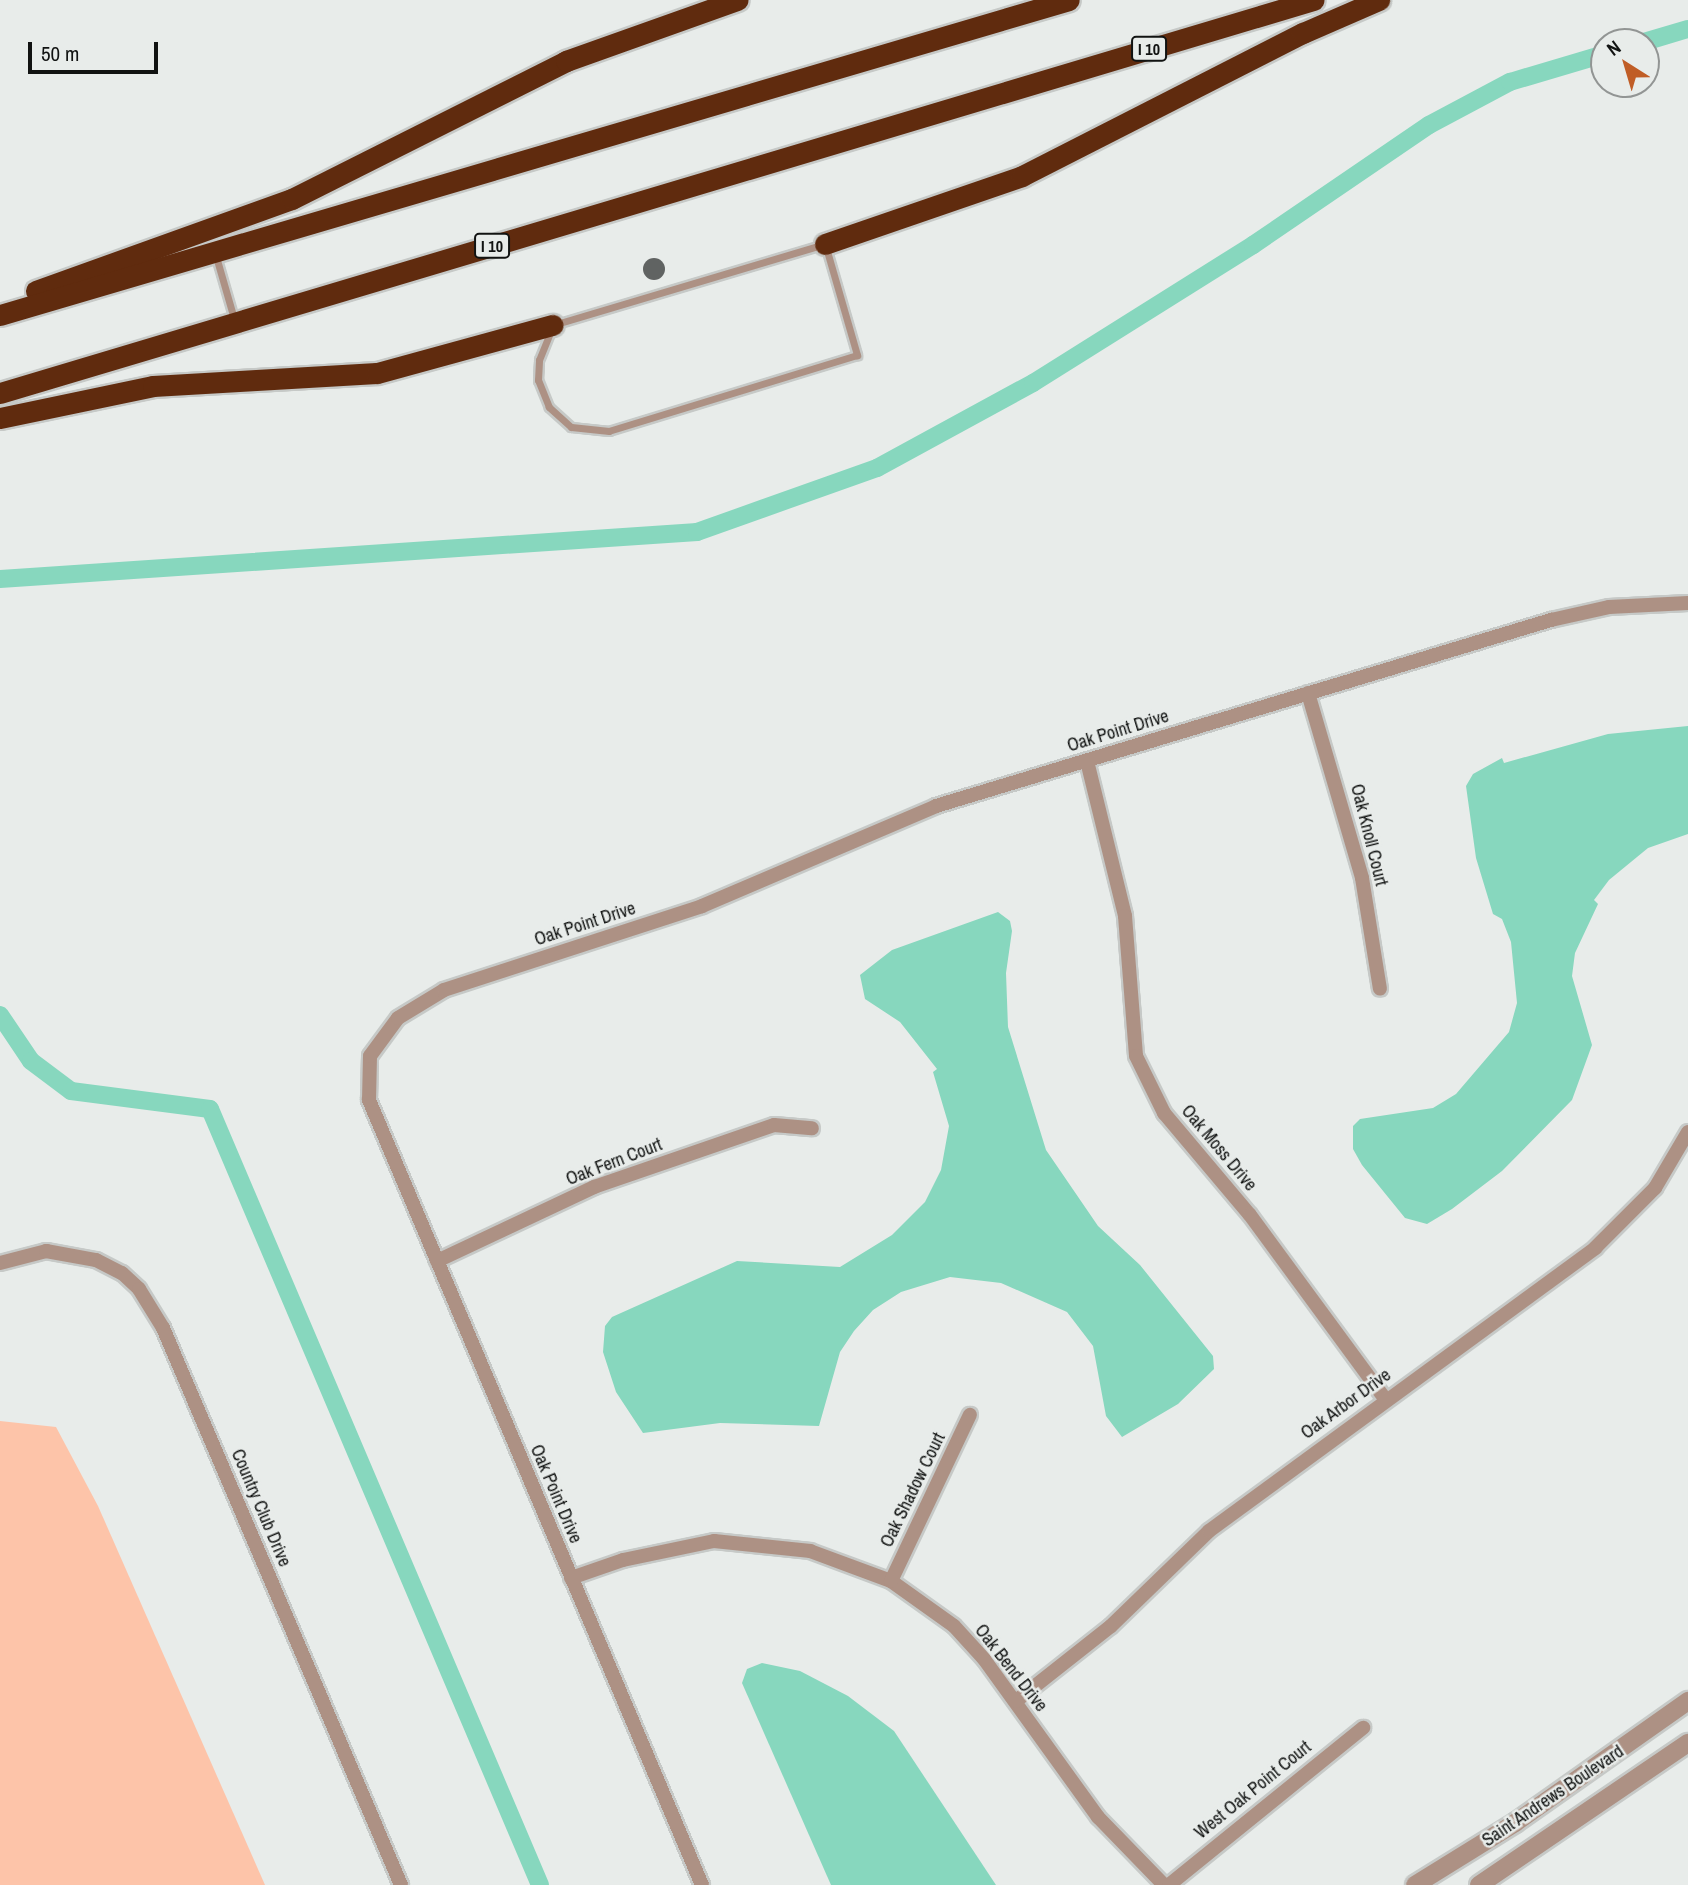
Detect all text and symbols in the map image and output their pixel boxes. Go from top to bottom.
scale bar [32,28,161,72]
north arrow [1590,28,1660,98]
text: N [1601,34,1626,62]
road number: I 10 [1130,36,1168,61]
text: 50 m [41,39,79,68]
road number: I 10 [473,234,511,258]
street label: Oak Point Drive [1065,705,1171,757]
street label: Oak Knoll Court [1346,782,1392,888]
street label: Oak Point Drive [532,898,638,950]
street label: Oak Moss Drive [1177,1101,1261,1195]
street label: Oak Fern Court [563,1134,665,1190]
street label: Oak Arbor Drive [1297,1364,1395,1444]
street label: Oak Shadow Court [876,1429,950,1551]
street label: Oak Point Drive [526,1441,586,1547]
street label: Country Club Drive [227,1446,295,1570]
street label: Oak Bend Drive [970,1620,1052,1716]
street label: West Oak Point Court [1191,1737,1315,1843]
street label: Saint Andrews Boulevard [1478,1740,1628,1852]

